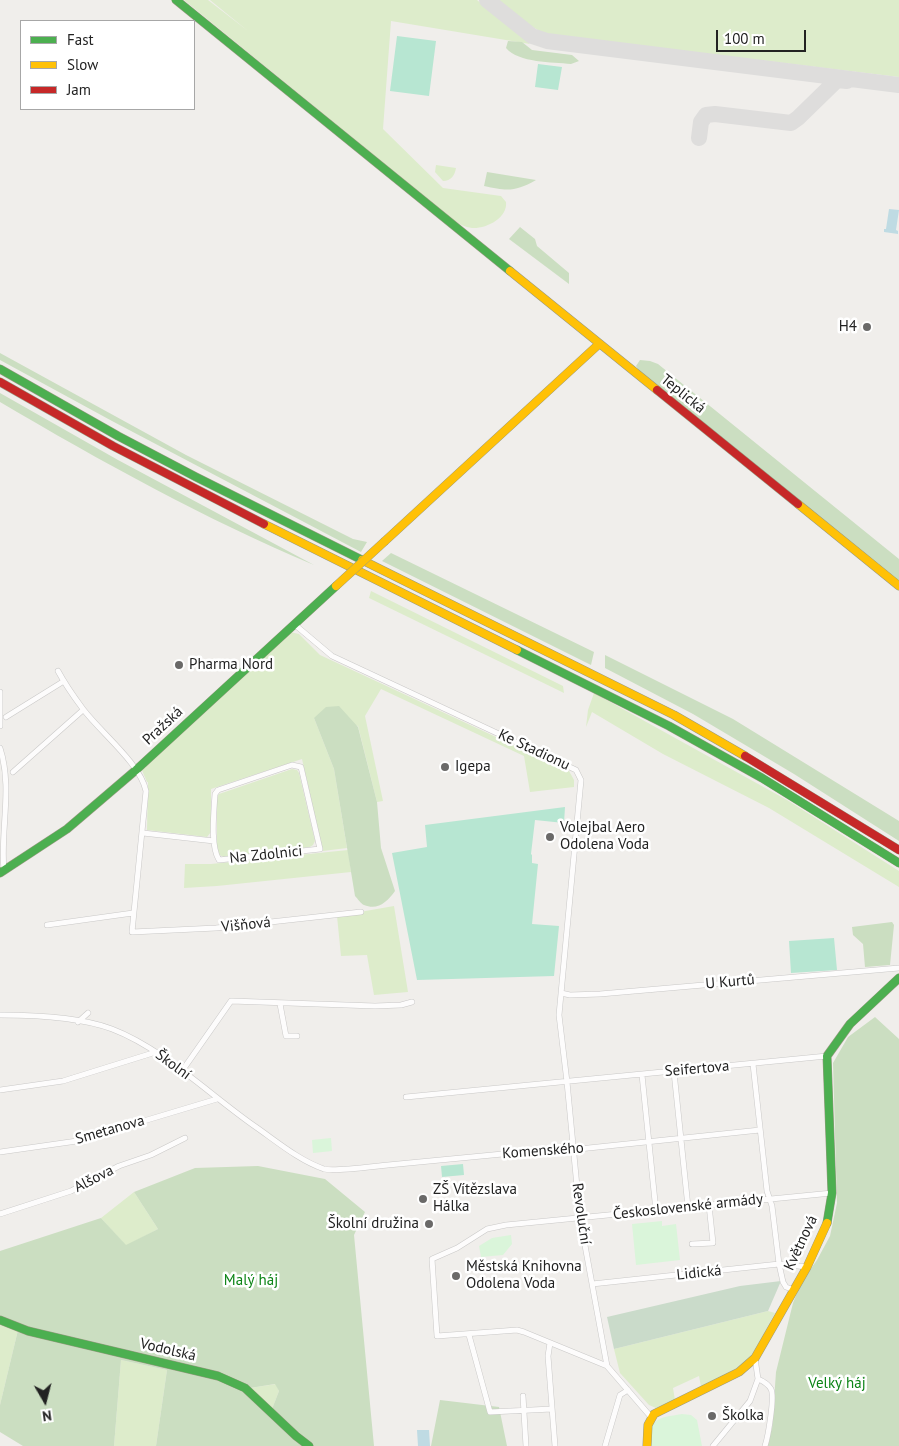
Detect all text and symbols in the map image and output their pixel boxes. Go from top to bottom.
legend [20,20,195,110]
scale bar [719,20,809,52]
text: 100 m [724,29,765,48]
text: Fast [67,30,94,49]
text: Slow [67,55,98,74]
text: Jam [67,80,91,99]
place label: H4 [839,318,857,336]
marker: H4 [861,321,873,333]
street label: Teplická [657,371,709,417]
place label: Pharma Nord [189,656,273,674]
marker: Pharma Nord [173,659,185,671]
street label: Pražská [139,703,187,749]
street label: Ke Stadionu [495,726,573,774]
place label: Igepa [455,758,491,776]
marker: Igepa [439,761,451,773]
place label: Volejbal Aero Odolena Voda [560,819,649,854]
marker: Volejbal Aero Odolena Voda [544,831,556,843]
street label: Na Zdolnici [229,842,303,868]
street label: Višňová [220,913,272,937]
street label: U Kurtů [705,971,755,993]
street label: Školní [152,1046,194,1084]
street label: Seifertova [664,1057,730,1081]
street label: Smetanova [73,1112,147,1148]
street label: Komenského [502,1139,584,1163]
street label: Alšova [71,1161,117,1197]
place label: ZŠ Vítězslava Hálka [433,1181,517,1216]
street label: Revoluční [568,1182,594,1246]
street label: Československé armády [612,1190,764,1224]
marker: ZŠ Vítězslava Hálka [417,1193,429,1205]
street label: Květnová [780,1213,822,1273]
place label: Školní družina [328,1215,419,1233]
marker: Školní družina [423,1218,435,1230]
place label: Městská Knihovna Odolena Voda [466,1258,582,1293]
street label: Lidická [676,1262,722,1284]
marker: Městská Knihovna Odolena Voda [450,1270,462,1282]
park label: Malý háj [224,1272,278,1290]
street label: Vodolská [138,1335,198,1365]
park label: Velký háj [808,1375,866,1393]
north arrow [20,1376,70,1426]
text: N [41,1406,53,1425]
place label: Školka [722,1407,764,1425]
marker: Školka [706,1410,718,1422]

